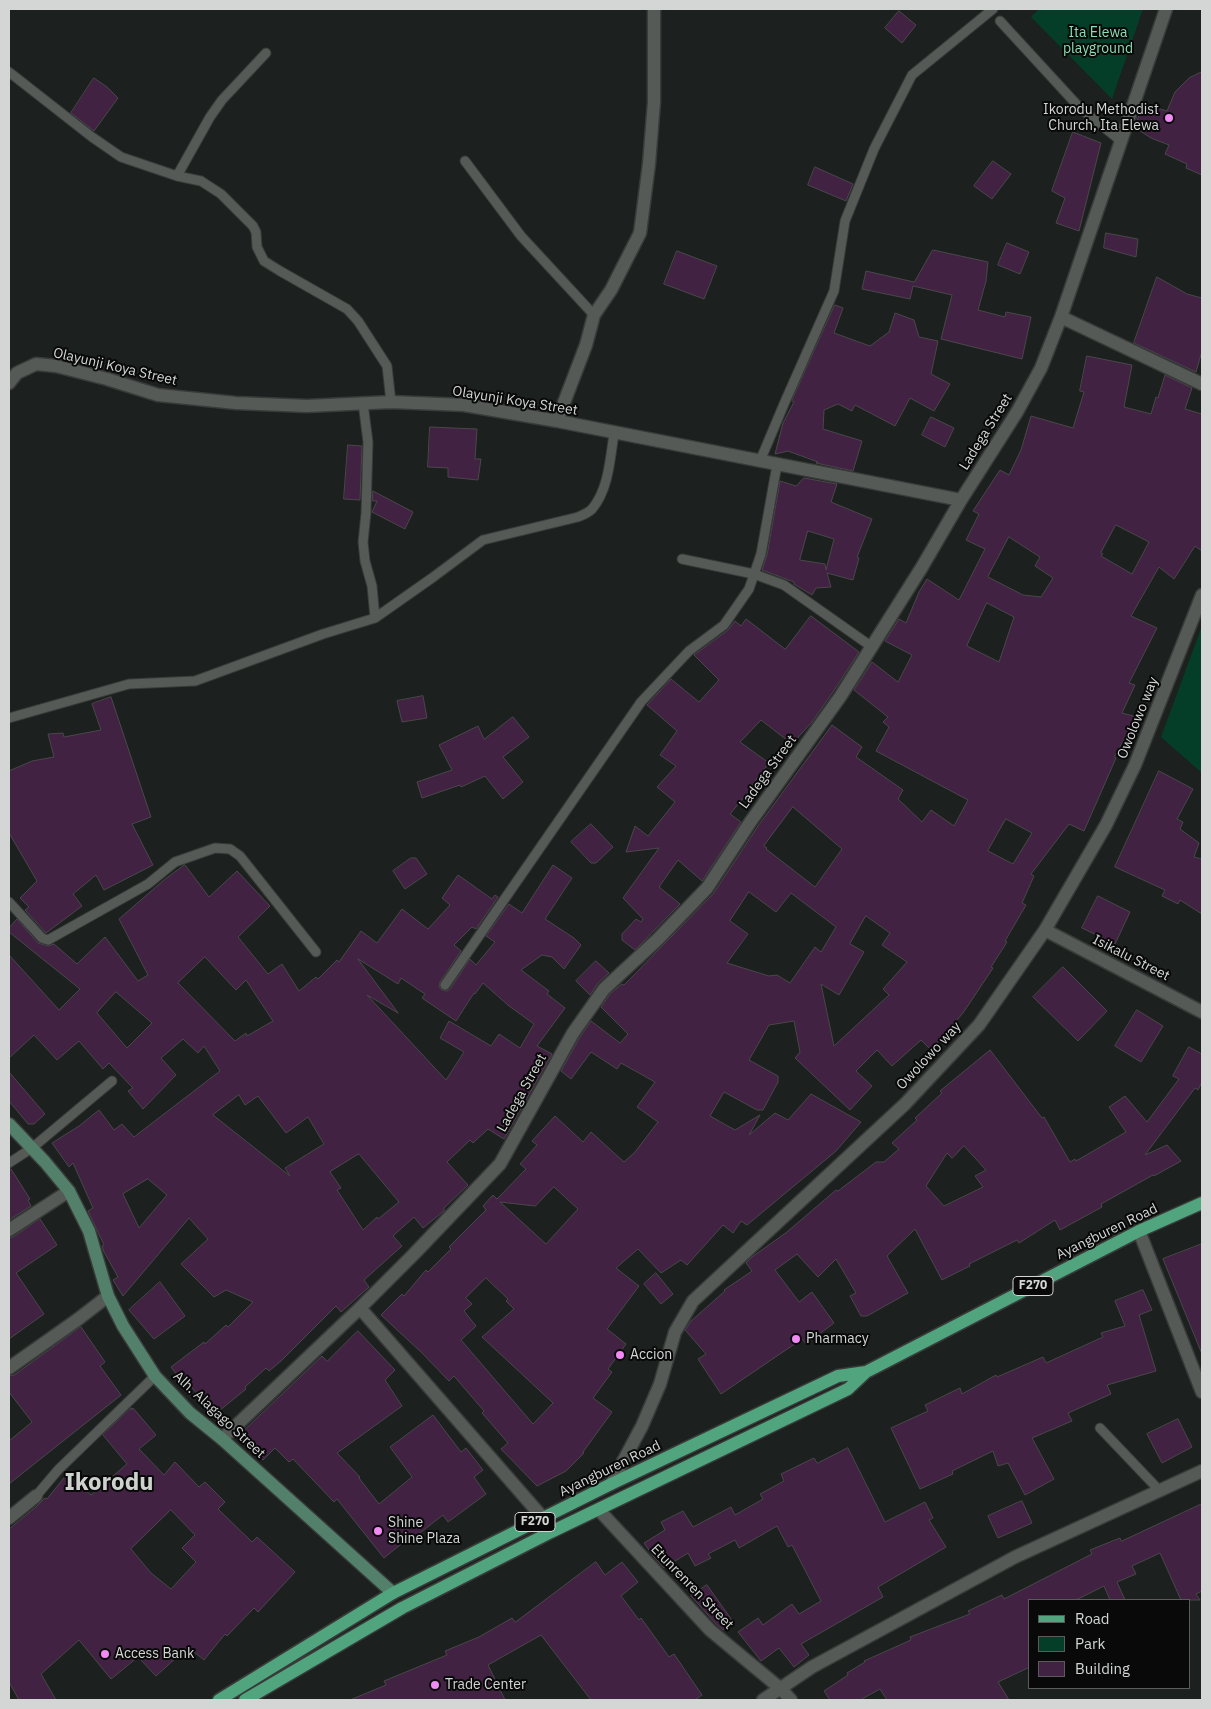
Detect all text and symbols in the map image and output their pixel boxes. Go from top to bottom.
park label: Ita Elewa playground [1063,25,1133,58]
place label: Ikorodu Methodist Church, Ita Elewa [1043,102,1159,134]
marker: Ikorodu Methodist Church, Ita Elewa [1163,112,1175,124]
street label: Olayunji Koya Street [51,345,179,389]
street label: Olayunji Koya Street [451,383,579,419]
street label: Ladega Street [956,391,1016,473]
street label: Owolowo way [1114,675,1162,761]
street label: Ladega Street [736,732,800,812]
street label: Isikalu Street [1090,931,1172,985]
street label: Owolowo way [893,1019,965,1093]
street label: Ladega Street [494,1051,550,1135]
street label: Ayangburen Road [1054,1200,1160,1264]
road number: F270 [1013,1276,1053,1295]
place label: Pharmacy [806,1331,869,1347]
marker: Pharmacy [790,1333,802,1345]
place label: Accion [630,1347,672,1363]
marker: Accion [614,1349,626,1361]
street label: Alh. Alagago Street [169,1368,269,1462]
street label: Ayangburen Road [557,1437,663,1501]
district label: Ikorodu [64,1469,154,1497]
road number: F270 [515,1512,555,1531]
place label: Shine Shine Plaza [388,1515,460,1548]
marker: Shine Shine Plaza [372,1525,384,1537]
street label: Etunrenren Street [647,1541,737,1633]
legend [1028,1599,1191,1689]
text: Road [1075,1609,1110,1628]
text: Park [1075,1634,1105,1653]
place label: Access Bank [115,1646,194,1662]
marker: Access Bank [99,1648,111,1660]
text: Building [1075,1659,1130,1678]
place label: Trade Center [445,1677,526,1693]
marker: Trade Center [429,1679,441,1691]

